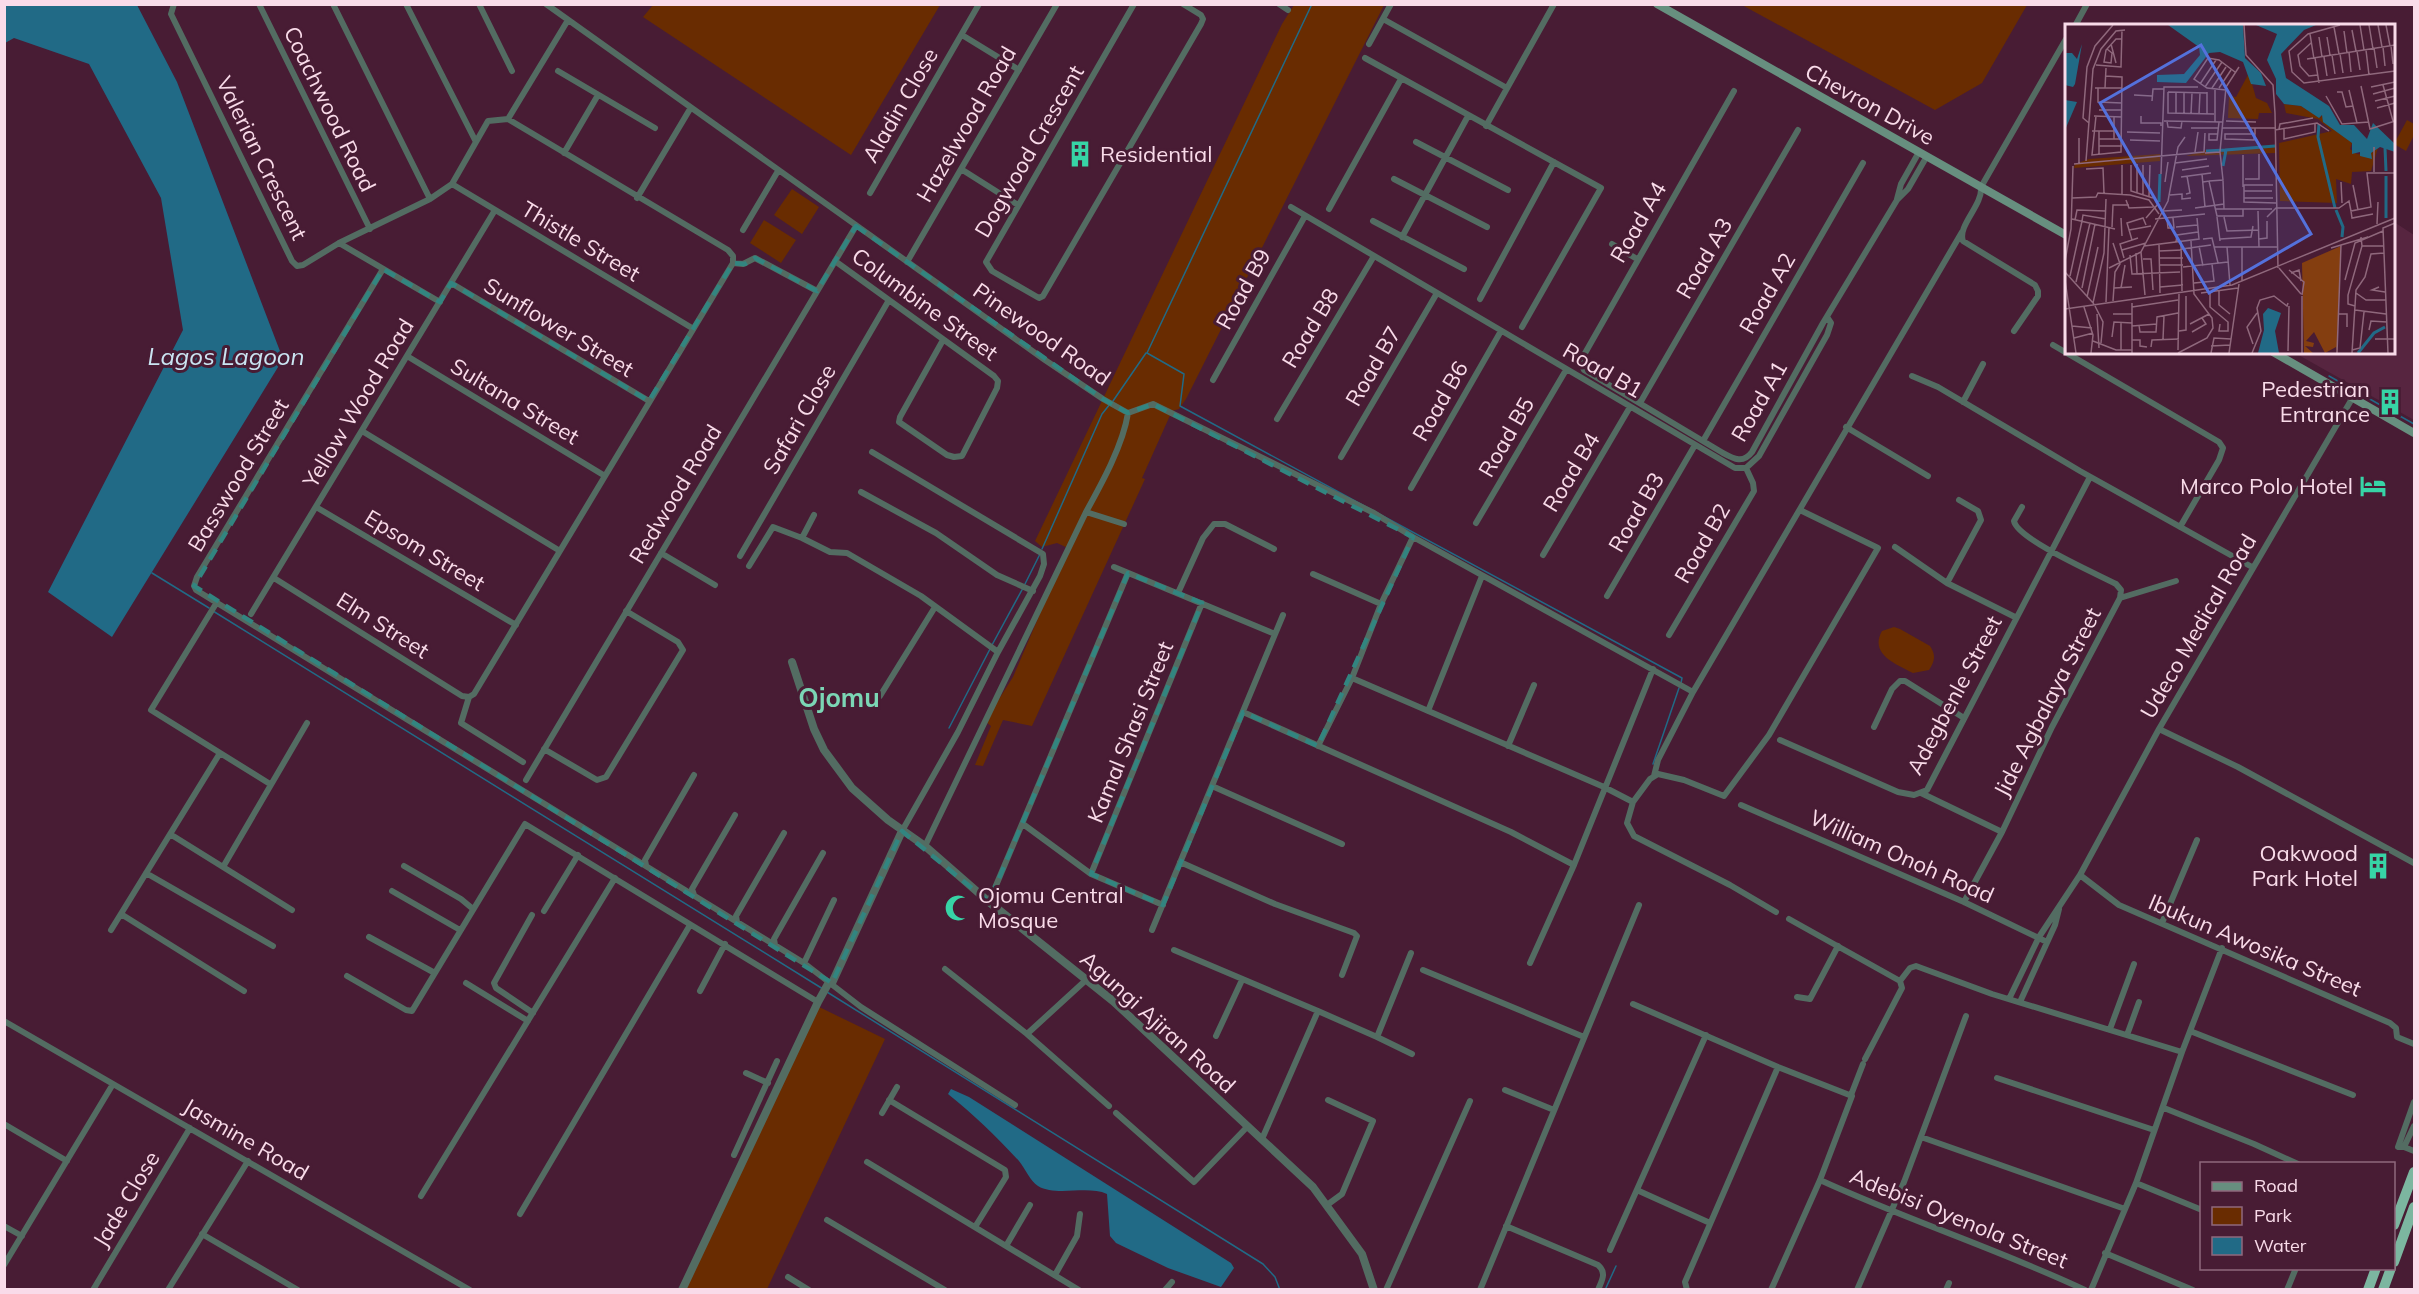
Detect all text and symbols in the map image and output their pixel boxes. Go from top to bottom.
street label: Coachwood Road [278,22,382,196]
inset map [2065,24,2395,354]
street label: Hazelwood Road [910,41,1022,207]
street label: Aladin Close [856,43,944,167]
street label: Chevron Drive [1800,57,1940,151]
street label: Dogwood Crescent [968,60,1090,242]
street label: Valerian Crescent [210,72,314,245]
building icon: Residential [1065,139,1095,169]
place label: Residential [1100,140,1213,168]
street label: Road A4 [1604,176,1672,268]
street label: Thistle Street [516,195,646,288]
street label: Road A3 [1670,212,1738,304]
street label: Columbine Street [846,242,1004,367]
street label: Road B9 [1209,244,1277,334]
street label: Road A2 [1733,247,1801,339]
street label: Sunflower Street [479,271,639,383]
street label: Pinewood Road [968,276,1116,392]
street label: Road B8 [1275,283,1345,373]
street label: Yellow Wood Road [296,313,420,494]
street label: Road B7 [1339,321,1407,411]
street label: Road B1 [1558,336,1648,404]
water label: Lagos Lagoon [147,341,305,371]
street label: Sultana Street [446,352,585,451]
street label: Road A1 [1725,355,1793,447]
street label: Road B6 [1406,356,1474,446]
street label: Safari Close [756,359,842,479]
place label: Pedestrian Entrance [2261,375,2370,428]
building icon: Pedestrian Entrance [2375,387,2405,417]
street label: Road B5 [1472,392,1540,482]
street label: Basswood Street [181,393,295,557]
street label: Redwood Road [623,419,727,569]
street label: Road B4 [1536,427,1606,517]
street label: Road B3 [1602,467,1670,557]
hotel icon: Marco Polo Hotel [2358,471,2388,501]
place label: Marco Polo Hotel [2180,472,2353,500]
street label: Road B2 [1668,498,1736,588]
street label: Epsom Street [360,503,491,597]
street label: Udeco Medical Road [2134,529,2262,723]
street label: Elm Street [331,586,435,665]
street label: Jide Agbalaya Street [1987,602,2107,801]
street label: Adegbenle Street [1900,610,2008,779]
street label: Kamal Shasi Street [1081,637,1179,827]
district label: Ojomu [798,681,880,714]
street label: William Onoh Road [1806,803,1998,909]
place label: Oakwood Park Hotel [2252,839,2358,892]
building icon: Oakwood Park Hotel [2363,851,2393,881]
place label: Ojomu Central Mosque [978,881,1124,934]
street label: Ibukun Awosika Street [2144,887,2366,1003]
mosque icon: Ojomu Central Mosque [943,893,973,923]
street label: Agungi Ajiran Road [1075,945,1241,1099]
street label: Jasmine Road [178,1092,314,1186]
street label: Jade Close [86,1146,166,1252]
street label: Adebisi Oyenola Street [1846,1161,2072,1275]
legend [2200,1162,2395,1270]
text: Road [2254,1174,2298,1197]
text: Park [2254,1204,2293,1227]
text: Water [2254,1234,2307,1257]

